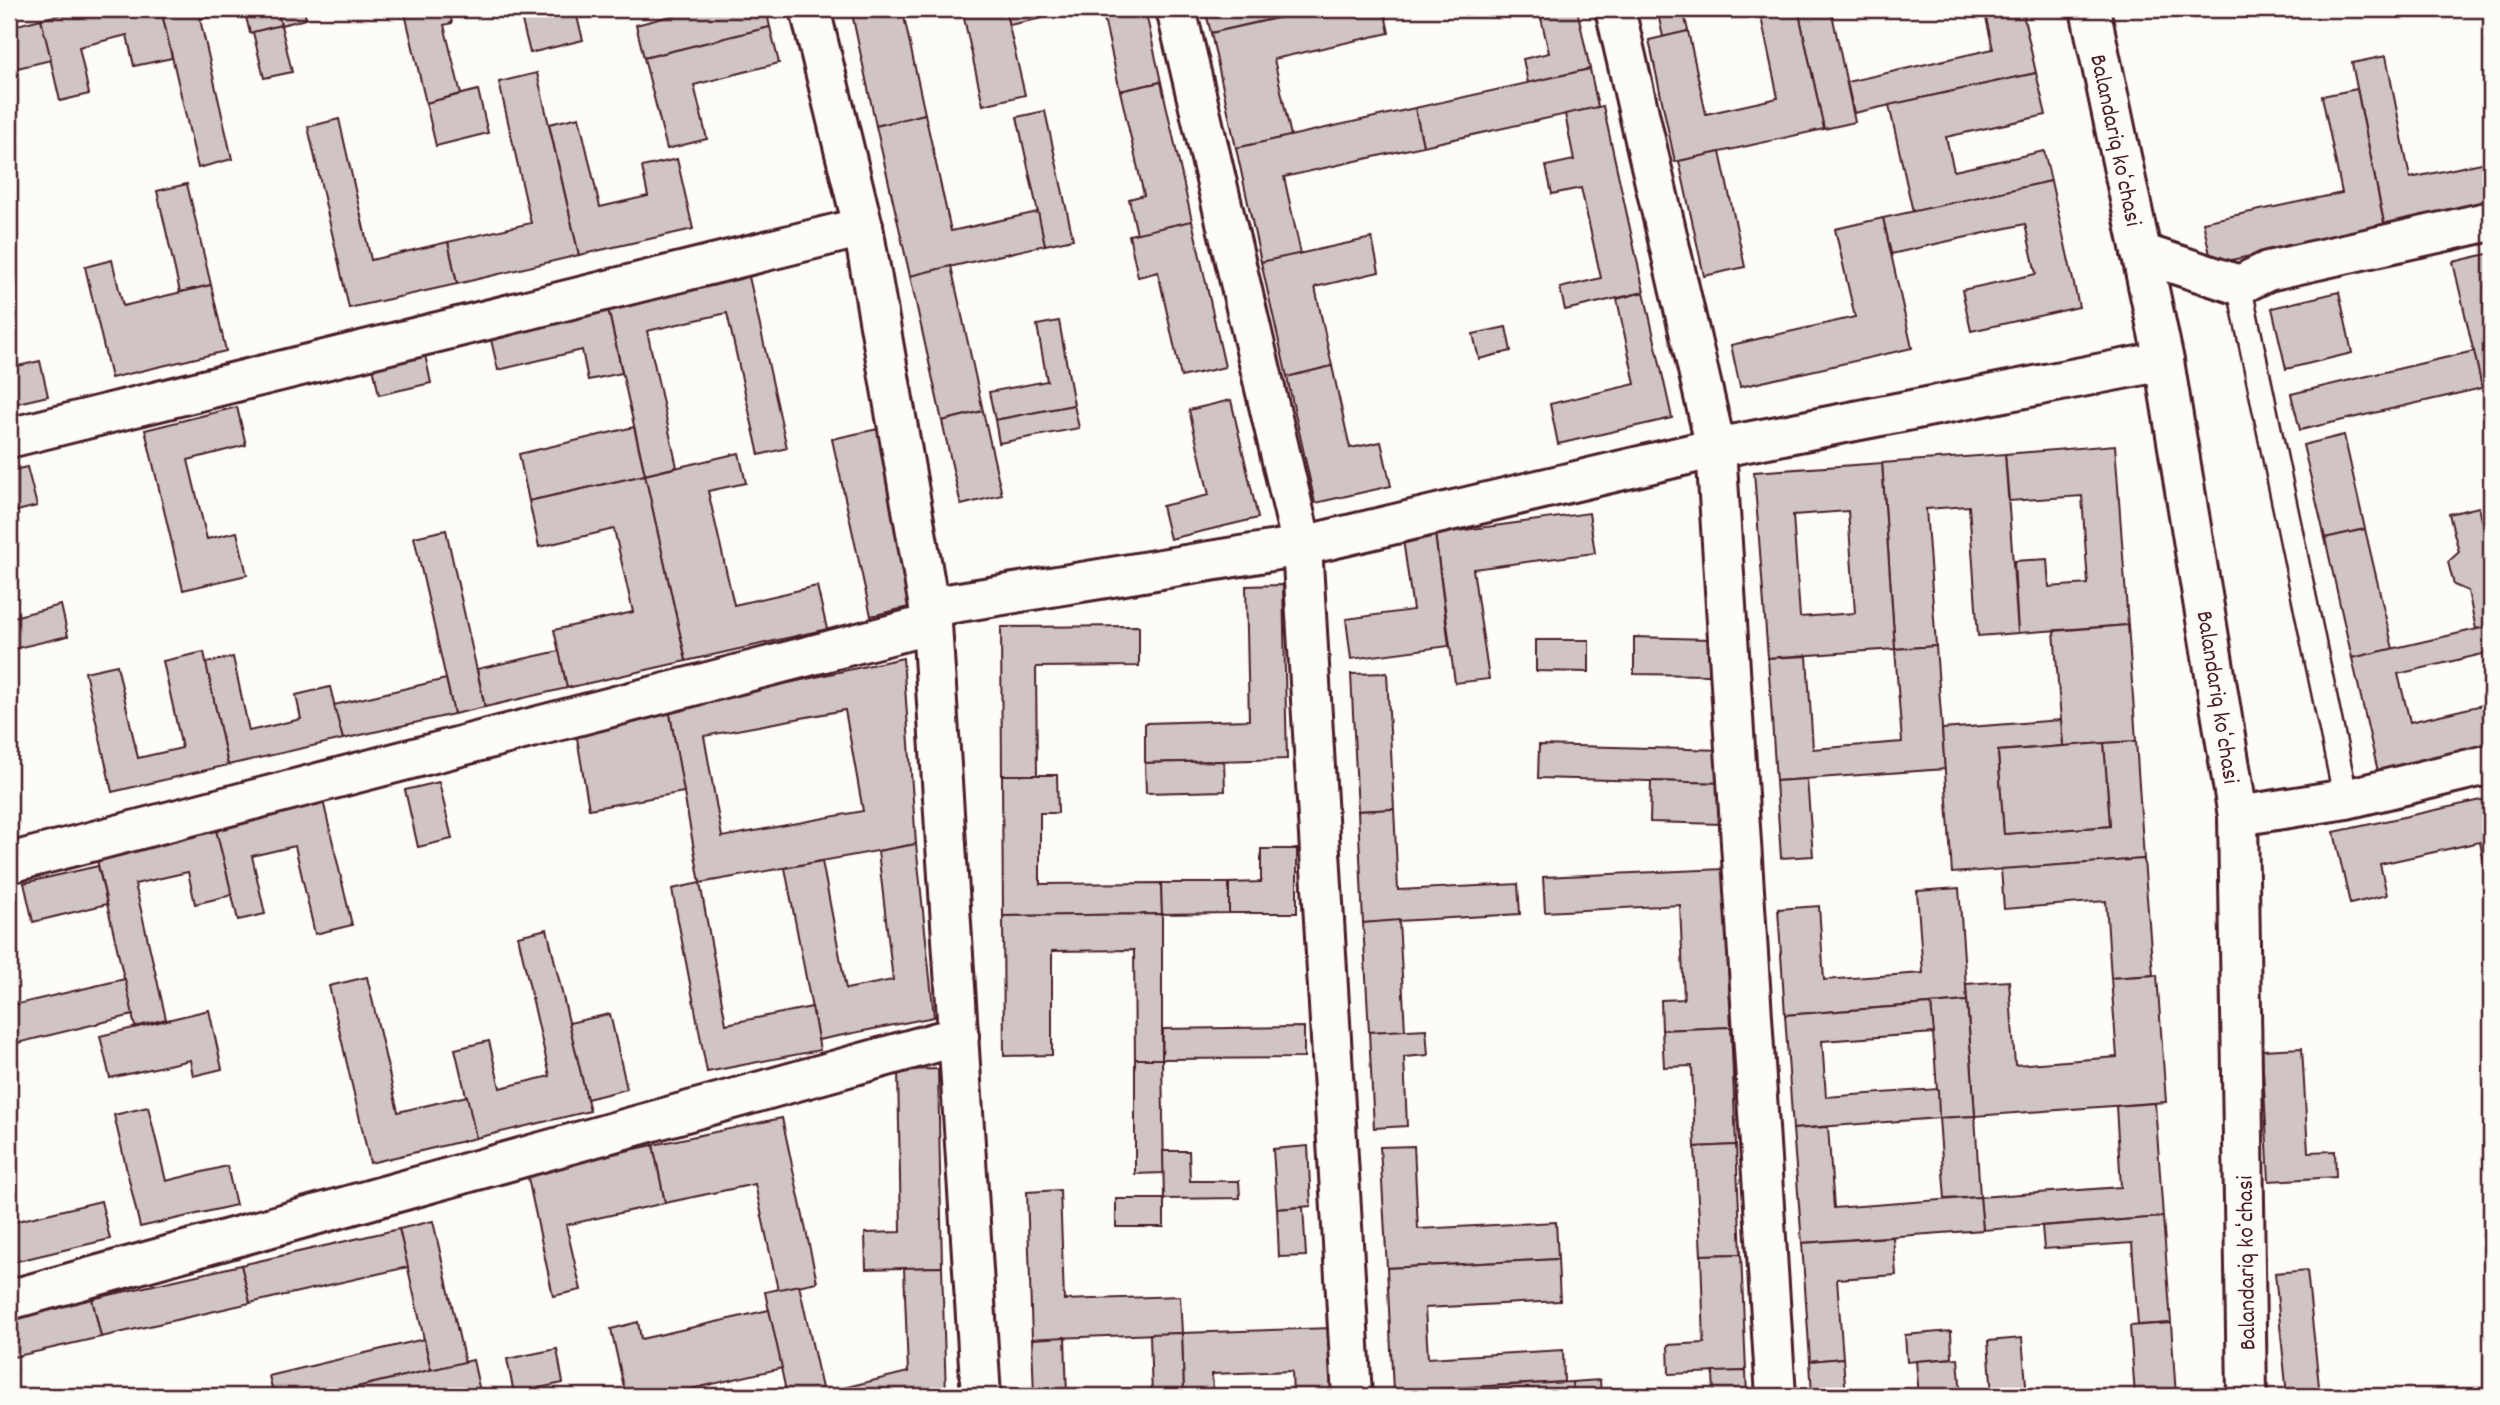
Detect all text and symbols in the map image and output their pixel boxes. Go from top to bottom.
street label: Balandariq koʻchasi [2079,52,2149,230]
street label: Balandariq koʻchasi [2186,608,2247,787]
street label: Balandariq koʻchasi [2229,1175,2267,1351]

